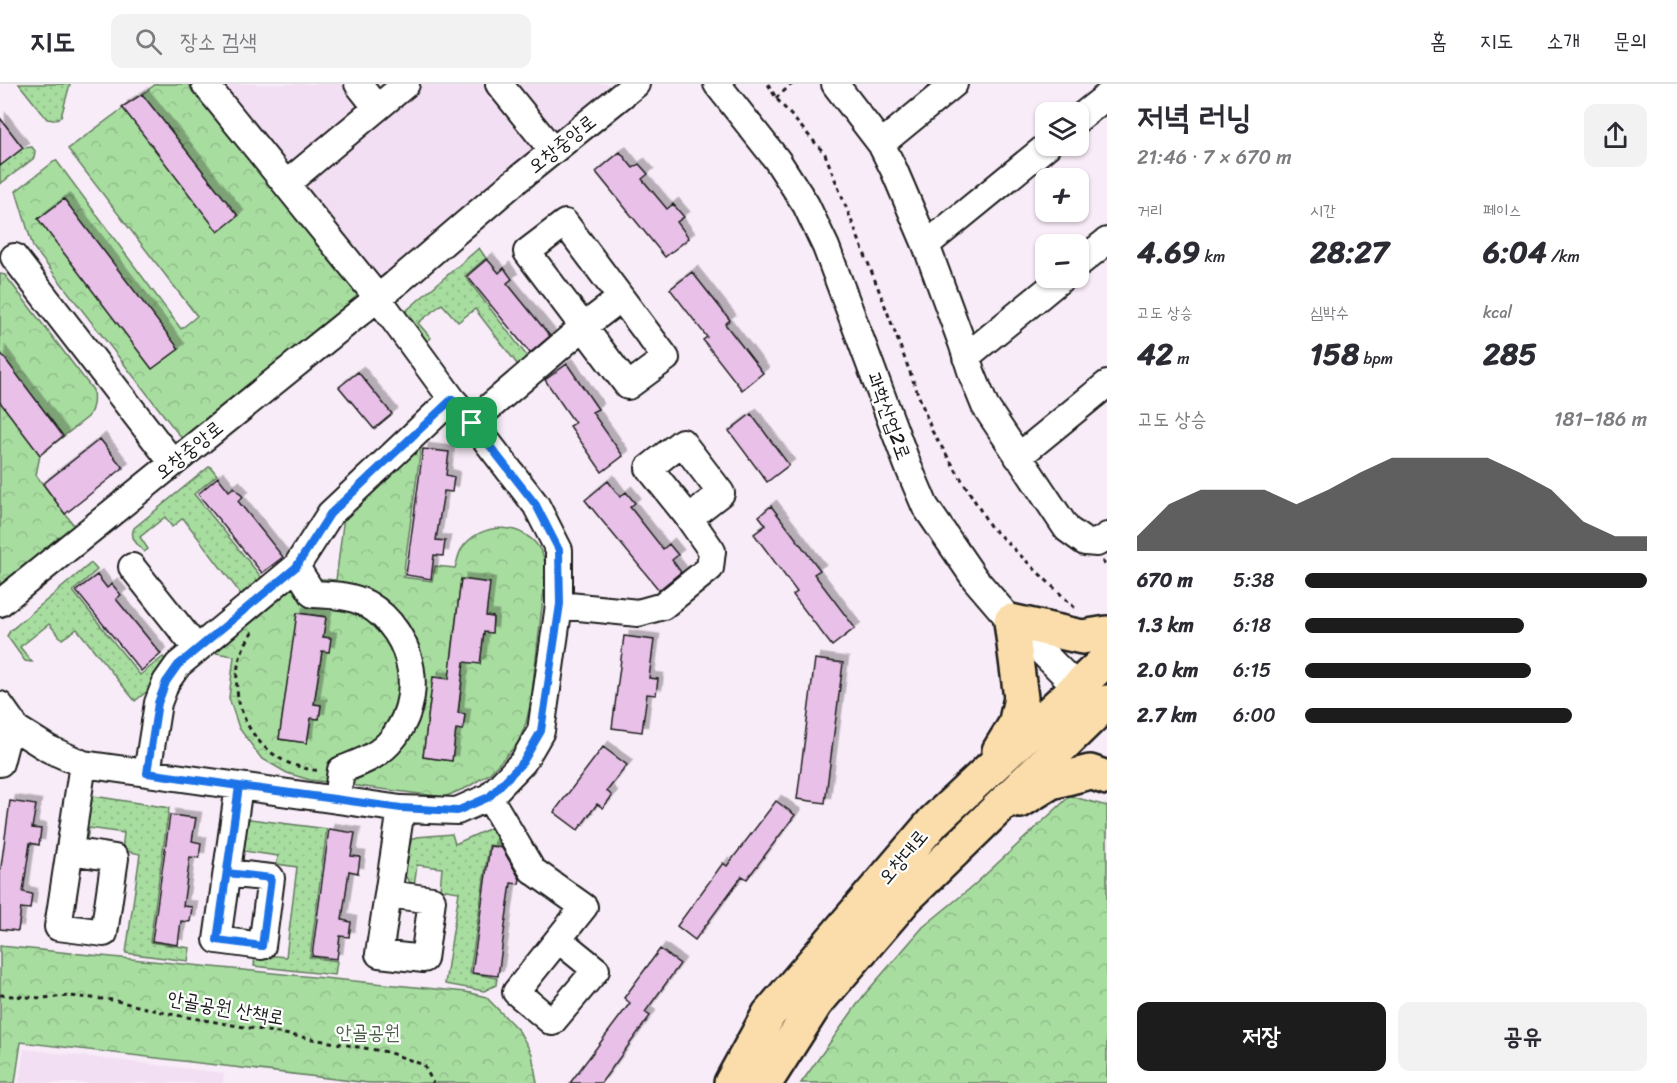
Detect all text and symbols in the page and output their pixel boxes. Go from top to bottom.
search box [111,14,531,68]
text: 지도 [30,17,75,66]
text: 장소 검색 [180,22,257,61]
text: 홈 [1430,22,1447,60]
text: 지도 [1480,22,1513,60]
text: 소개 [1546,22,1580,60]
text: 문의 [1613,22,1647,60]
icon: search [132,25,165,58]
text: 저녁 러닝 [1137,88,1252,146]
map controls [1035,102,1089,288]
button: layers [1035,102,1089,156]
button: share [1584,104,1647,167]
street label: 오창중앙로 [520,105,604,183]
text: 21:46 · 7 × 670 m [1137,140,1292,175]
button: + [1035,168,1089,222]
text: 거리 [1137,196,1163,225]
text: 시간 [1310,196,1336,225]
text: 페이스 [1483,196,1522,225]
text: 4.69 [1137,225,1200,279]
text: 28:27 [1310,225,1389,279]
text: 6:04 [1483,225,1547,279]
button: − [1035,234,1089,288]
text: km [1200,242,1225,271]
text: /km [1547,242,1580,271]
text: 고도 상승 [1137,298,1193,327]
text: 심박수 [1310,298,1349,327]
text: kcal [1483,298,1512,327]
text: 42 [1137,327,1173,381]
text: 158 [1310,327,1359,381]
text: 285 [1483,327,1537,381]
text: m [1173,344,1190,373]
text: bpm [1359,344,1393,373]
street label: 과학산업2로 [857,367,921,465]
pin [446,397,497,448]
text: 고도 상승 [1137,402,1207,437]
text: 181–186 m [1554,402,1647,437]
icon: arrive [455,406,488,439]
street label: 오창중앙로 [147,411,231,489]
text: 670 m [1137,563,1193,598]
text: 5:38 [1233,563,1274,598]
text: 1.3 km [1137,608,1194,643]
text: 6:18 [1233,608,1271,643]
text: 2.0 km [1137,653,1198,688]
text: 6:15 [1233,653,1271,688]
text: 2.7 km [1137,698,1197,733]
text: 6:00 [1233,698,1276,733]
street label: 오창대로 [869,821,937,893]
street label: 안골공원 산책로 [165,981,287,1035]
button: 저장 [1137,1002,1386,1071]
button: 공유 [1398,1002,1647,1071]
park label: 안골공원 [336,1015,400,1050]

